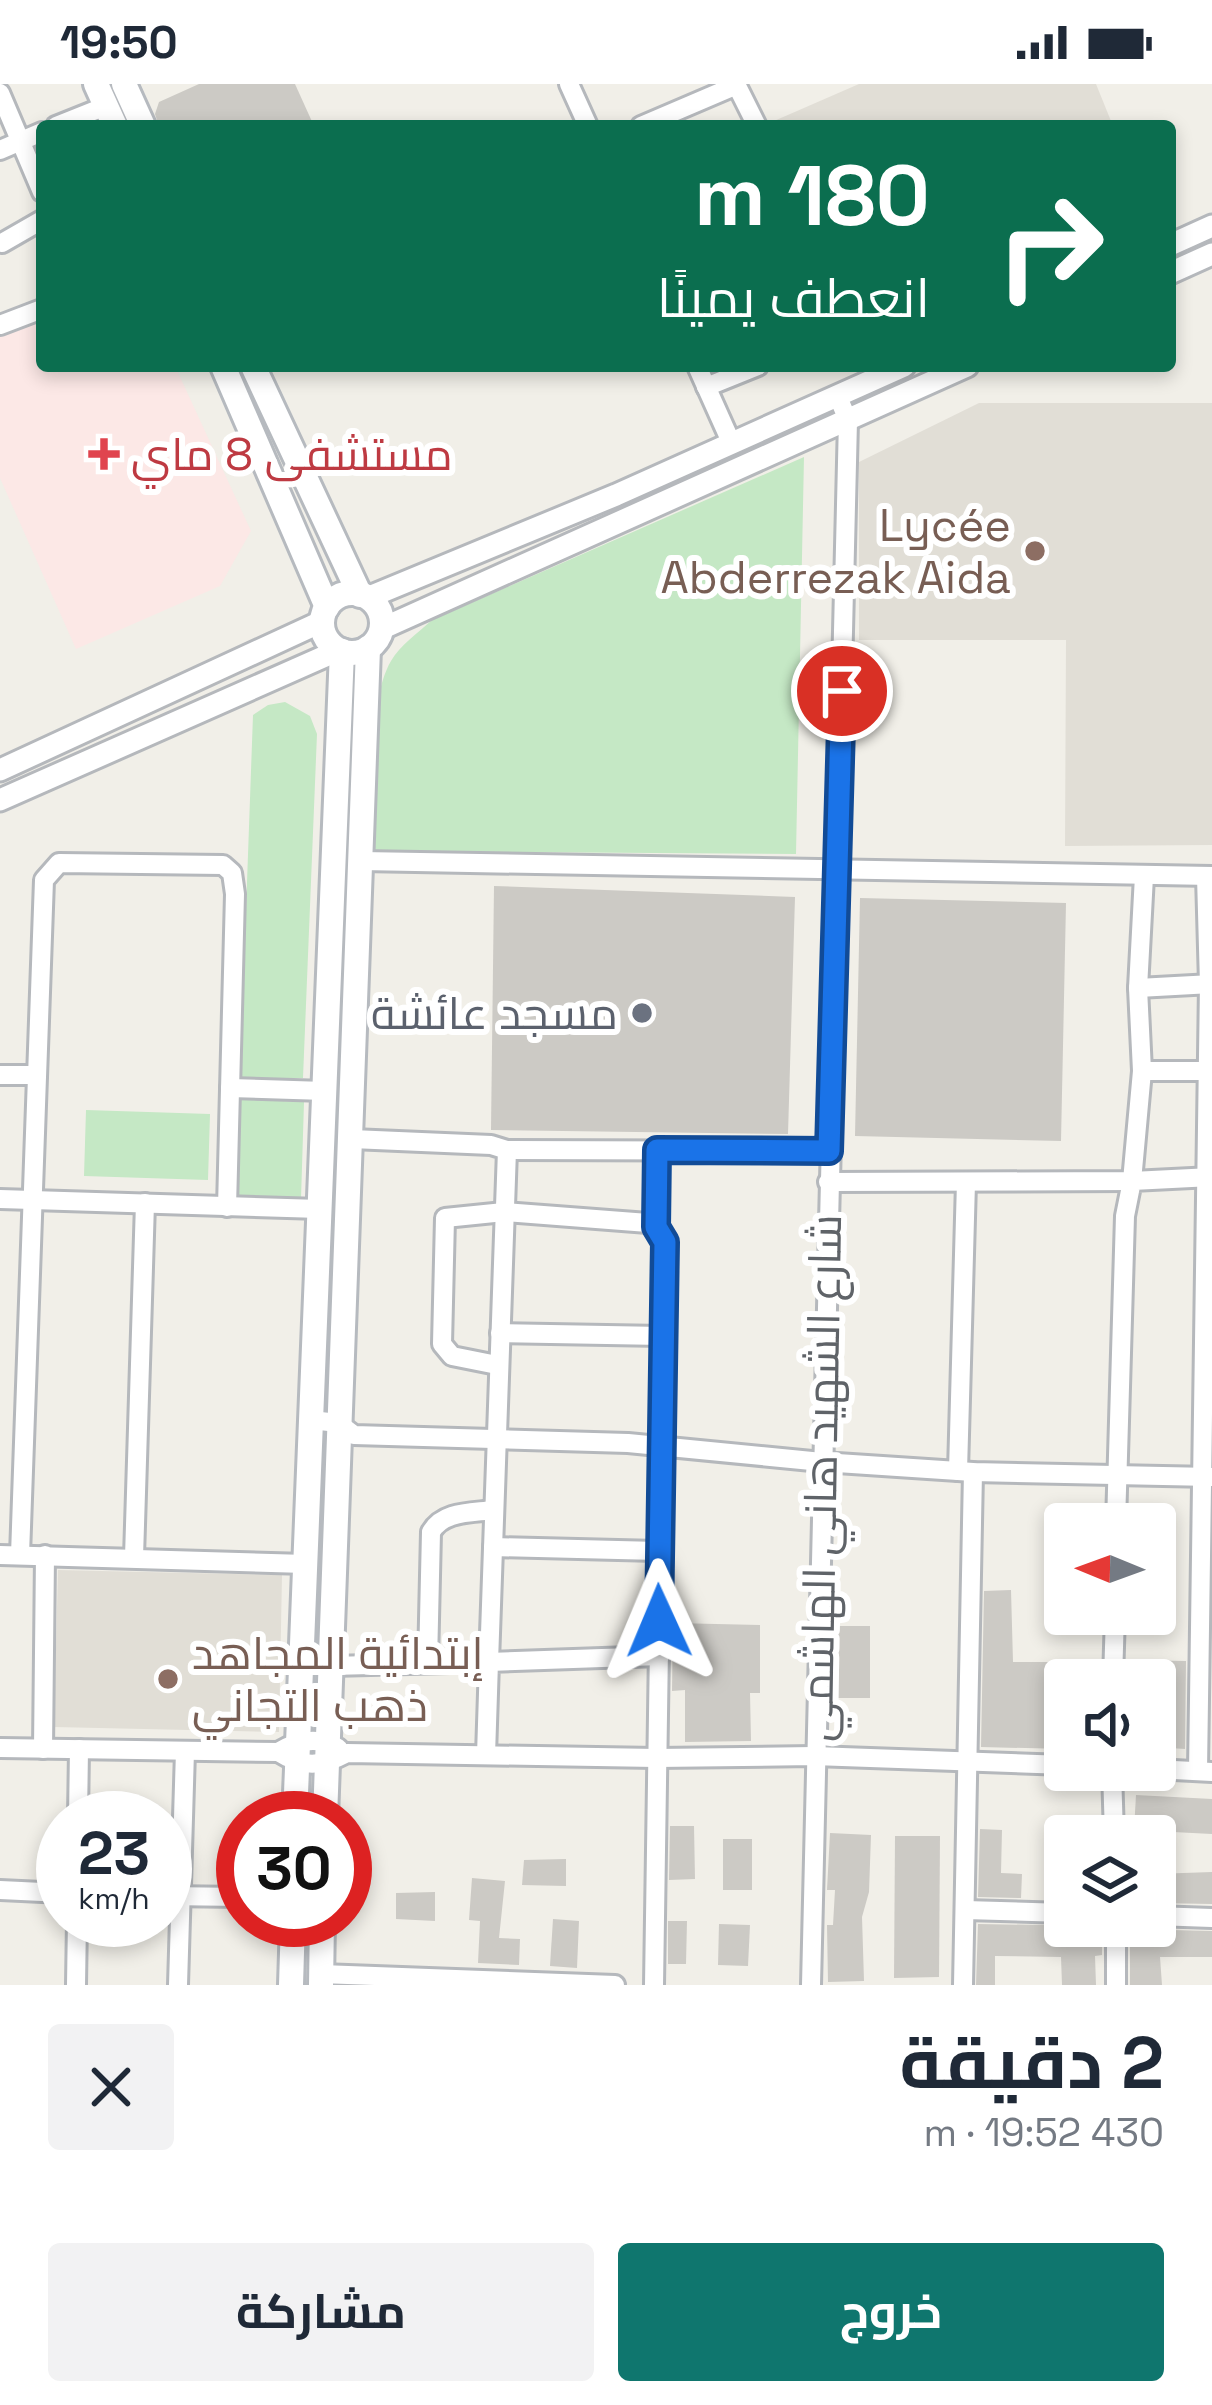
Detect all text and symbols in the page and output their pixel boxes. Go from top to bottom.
text: 19:50 [60,14,178,71]
text: 180 m [694,142,930,250]
icon: right [972,168,1128,324]
text: انعطف يمينًا [657,264,930,333]
place label: مستشفى 8 ماي [131,426,453,489]
marker: مستشفى 8 ماي [88,438,120,470]
place label: Lycée Abderrezak Aida [661,497,1011,606]
marker: Lycée Abderrezak Aida [1022,538,1048,564]
pin [791,640,893,742]
icon: arrive [809,658,875,724]
place label: مسجد عائشة [371,985,618,1042]
marker: مسجد عائشة [629,1000,655,1026]
street label: شارع الشهيد هاني الهاشمي [788,1214,861,1742]
north arrow [1044,1503,1176,1635]
map controls [1044,1503,1176,1947]
position arrow [596,1558,722,1684]
place label: إبتدائية المجاهد ذهب التجاني [192,1625,484,1741]
button: sound [1044,1659,1176,1791]
marker: إبتدائية المجاهد ذهب التجاني [155,1666,181,1692]
speed limit sign: 30 [216,1791,372,1947]
text: 23 [78,1815,150,1892]
button: layers [1044,1815,1176,1947]
text: km/h [78,1879,150,1918]
text: 2 دقيقة [899,2017,1164,2109]
button: close [48,2024,174,2150]
text: 430 m · 19:52 [924,2108,1164,2157]
button: مشاركة [48,2243,594,2381]
button: خروج [618,2243,1164,2381]

